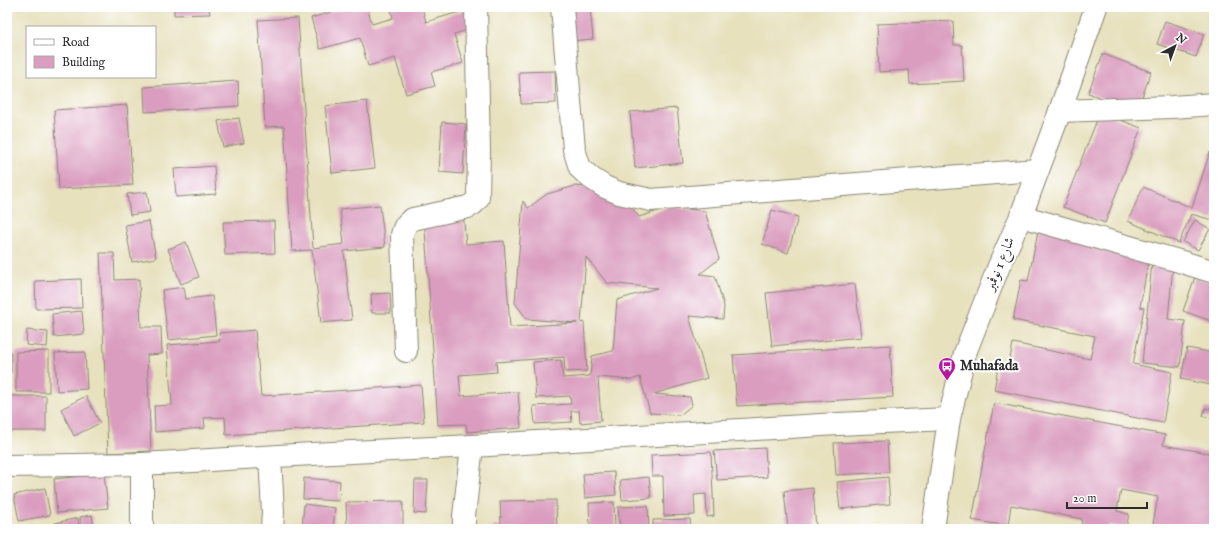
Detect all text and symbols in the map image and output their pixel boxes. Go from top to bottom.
legend [26,26,156,78]
north arrow [1155,26,1195,66]
text: N [1172,30,1189,48]
text: Road [62,35,90,50]
text: Building [62,55,106,70]
street label: شارع 1 نوفمبر [980,234,1021,296]
bus stop icon: Muhafada [937,356,957,381]
place label: Muhafada [960,357,1019,375]
scale bar [1067,484,1147,510]
text: 20 m [1073,491,1096,506]

